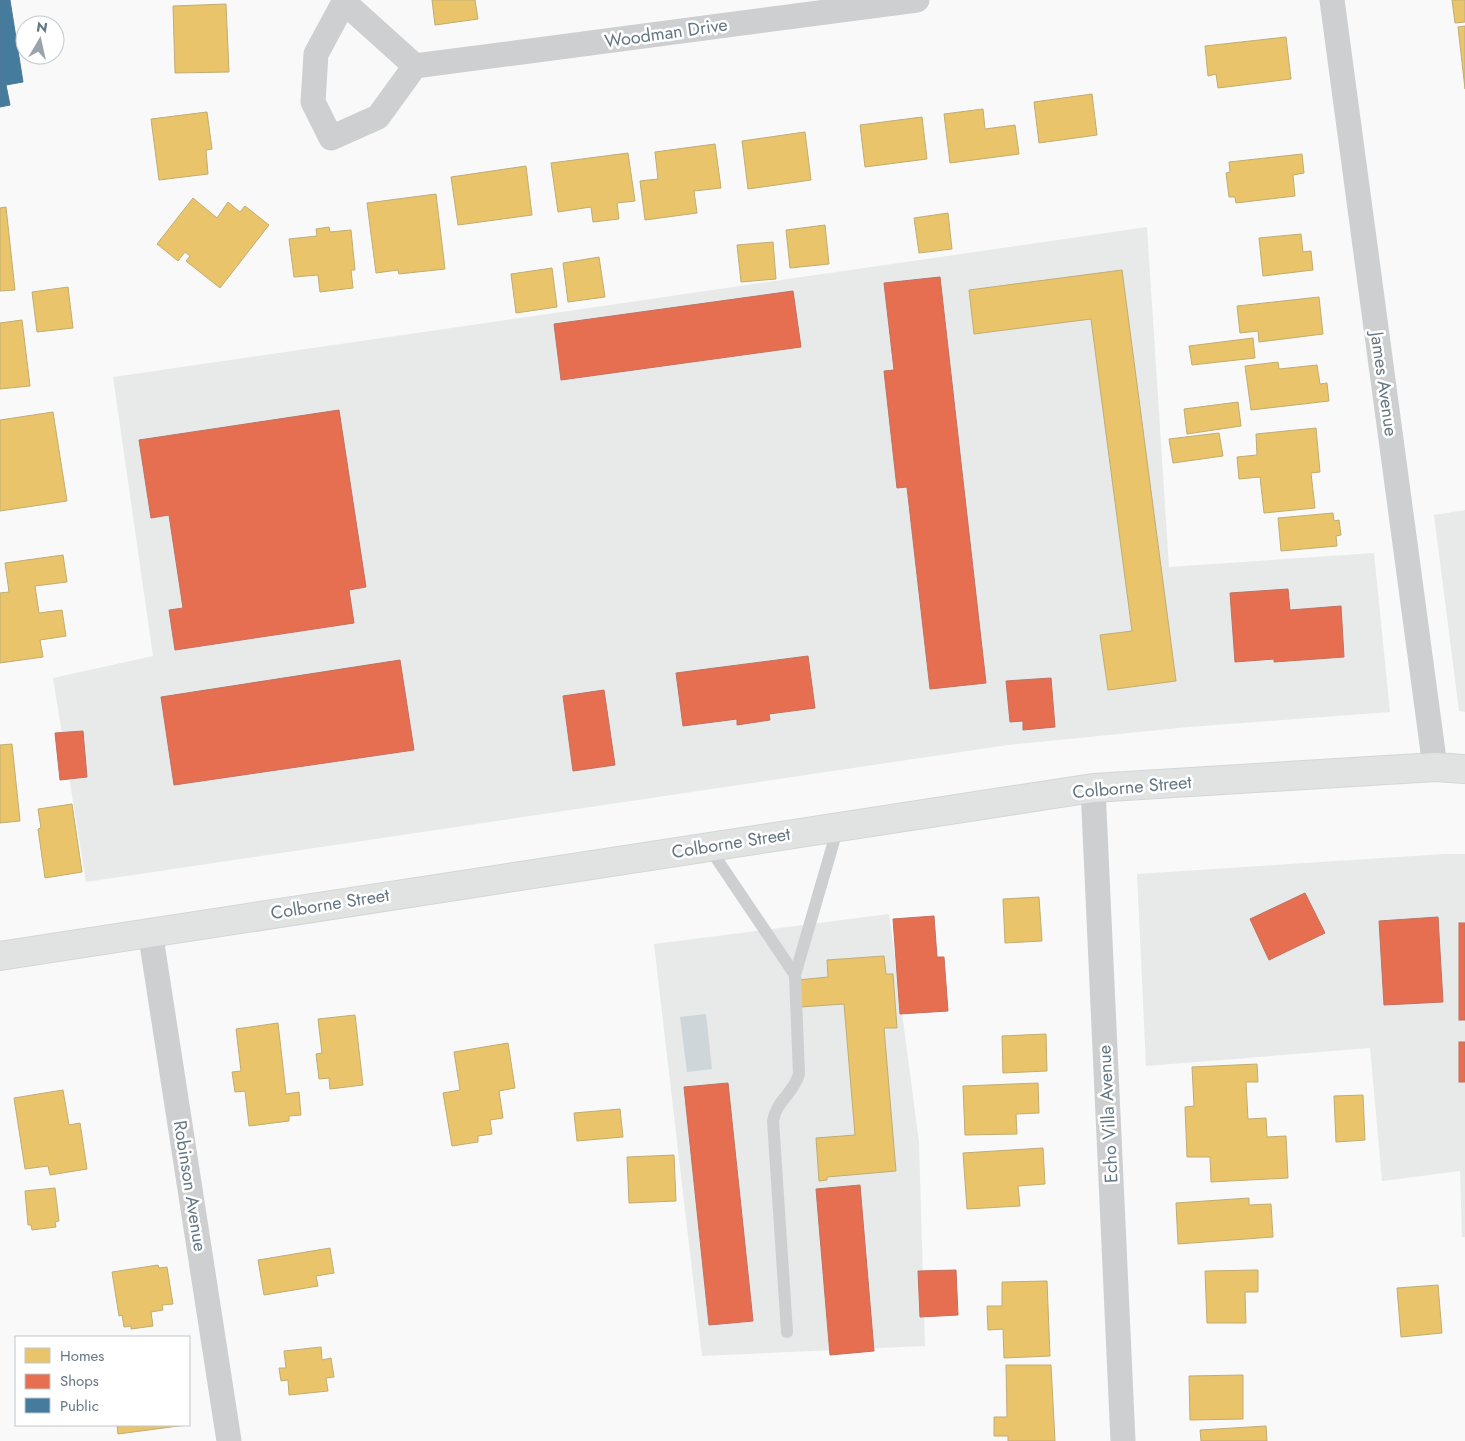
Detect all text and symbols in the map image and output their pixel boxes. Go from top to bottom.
street label: Woodman Drive [603,12,729,54]
north arrow [15,15,65,65]
text: N [35,16,49,38]
street label: James Avenue [1364,328,1404,438]
street label: Colborne Street [1071,769,1193,805]
street label: Colborne Street [670,821,793,865]
street label: Colborne Street [269,882,392,926]
street label: Echo Villa Avenue [1091,1044,1125,1184]
street label: Robinson Avenue [167,1119,213,1253]
legend [15,1336,190,1426]
text: Homes [60,1345,104,1367]
text: Shops [60,1370,99,1392]
text: Public [60,1395,99,1417]

